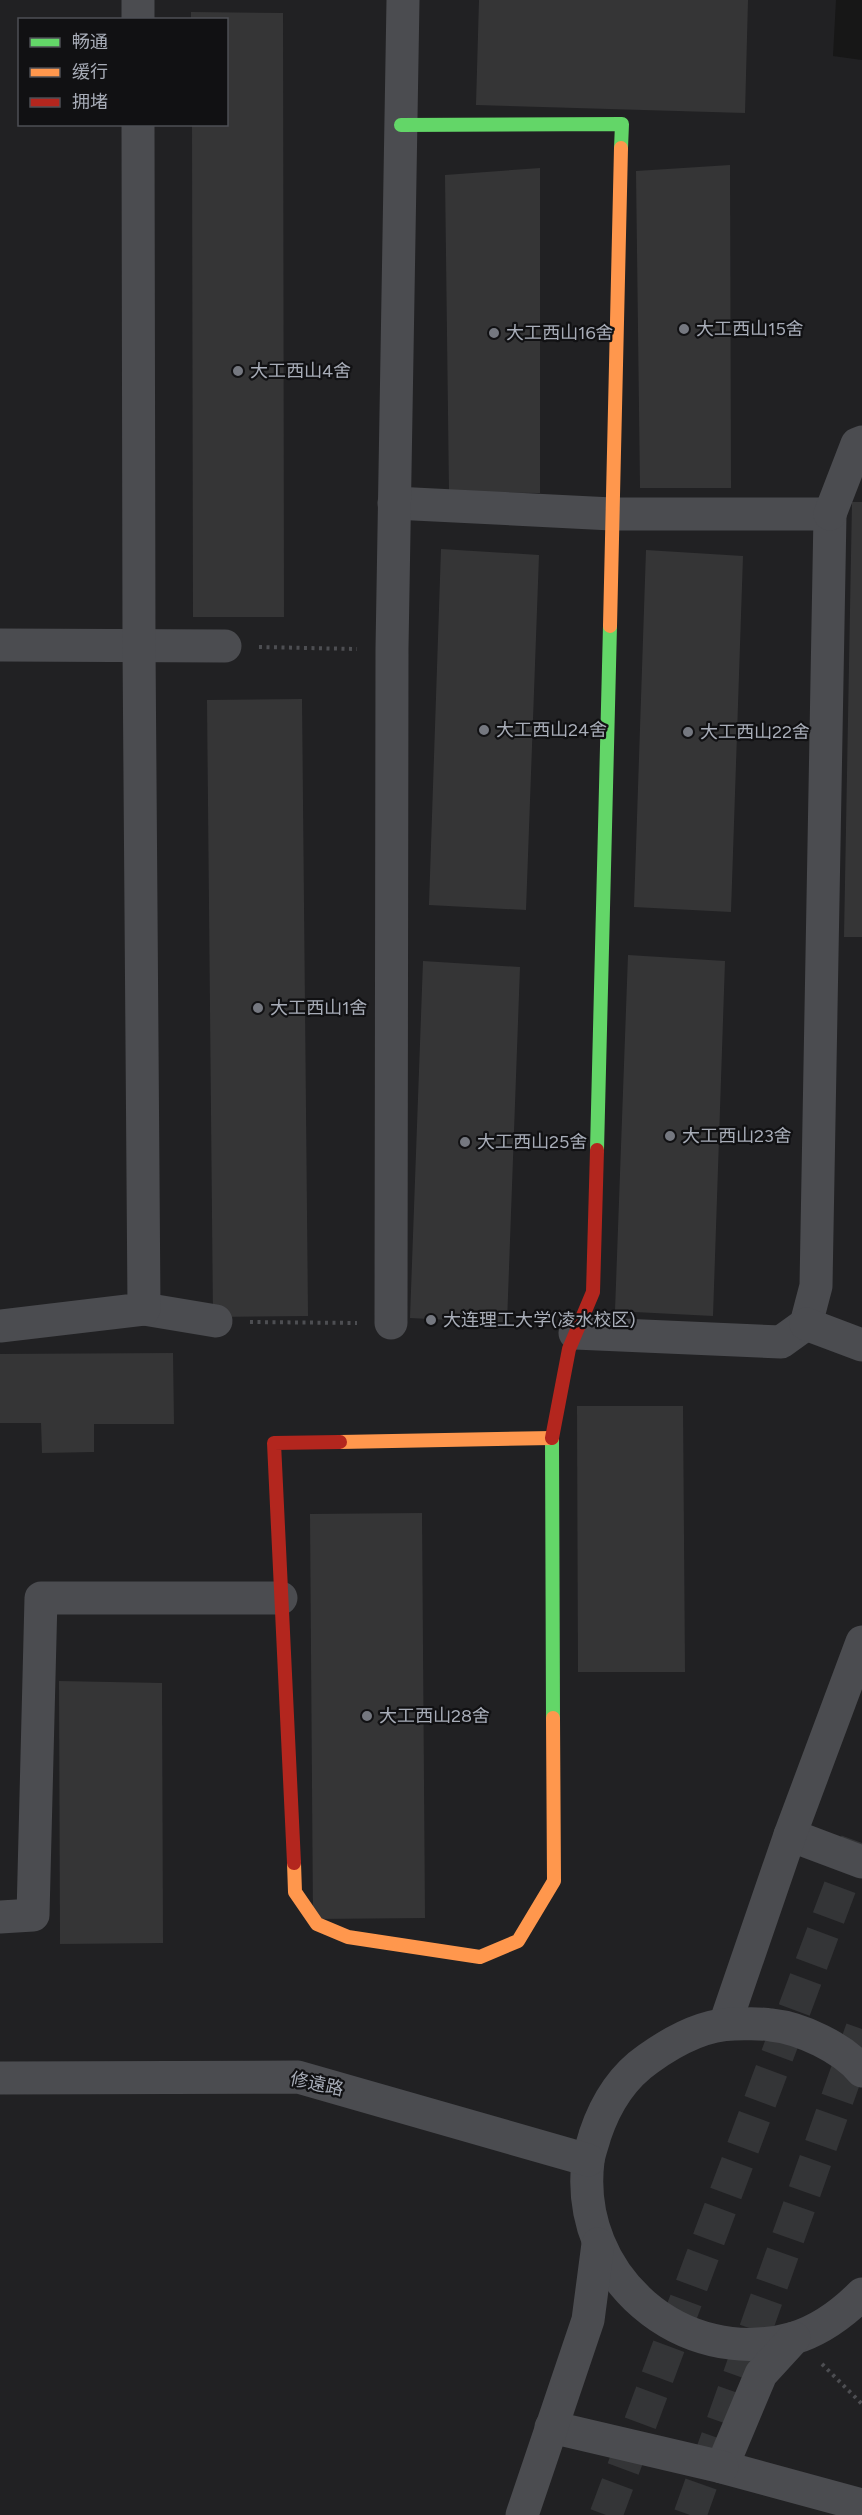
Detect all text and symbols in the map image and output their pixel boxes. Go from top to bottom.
legend [18,18,228,126]
text: 畅通 [72,31,108,53]
text: 缓行 [72,61,108,83]
text: 拥堵 [72,91,108,113]
place label: 大工西山15舍 [696,318,804,340]
place label: 大工西山16舍 [506,322,614,344]
marker: 大工西山15舍 [677,322,691,336]
marker: 大工西山16舍 [487,326,501,340]
place label: 大工西山4舍 [250,360,351,382]
marker: 大工西山4舍 [231,364,245,378]
place label: 大工西山24舍 [496,719,607,741]
place label: 大工西山22舍 [700,721,810,743]
marker: 大工西山24舍 [477,723,491,737]
marker: 大工西山22舍 [681,725,695,739]
place label: 大工西山1舍 [270,997,367,1019]
marker: 大工西山1舍 [251,1001,265,1015]
place label: 大工西山23舍 [682,1125,792,1147]
marker: 大工西山23舍 [663,1129,677,1143]
place label: 大工西山25舍 [477,1131,587,1153]
marker: 大工西山25舍 [458,1135,472,1149]
place label: 大连理工大学(凌水校区) [443,1309,636,1331]
marker: 大连理工大学(凌水校区) [424,1313,438,1327]
place label: 大工西山28舍 [379,1705,490,1727]
marker: 大工西山28舍 [360,1709,374,1723]
street label: 修遠路 [288,2068,346,2100]

